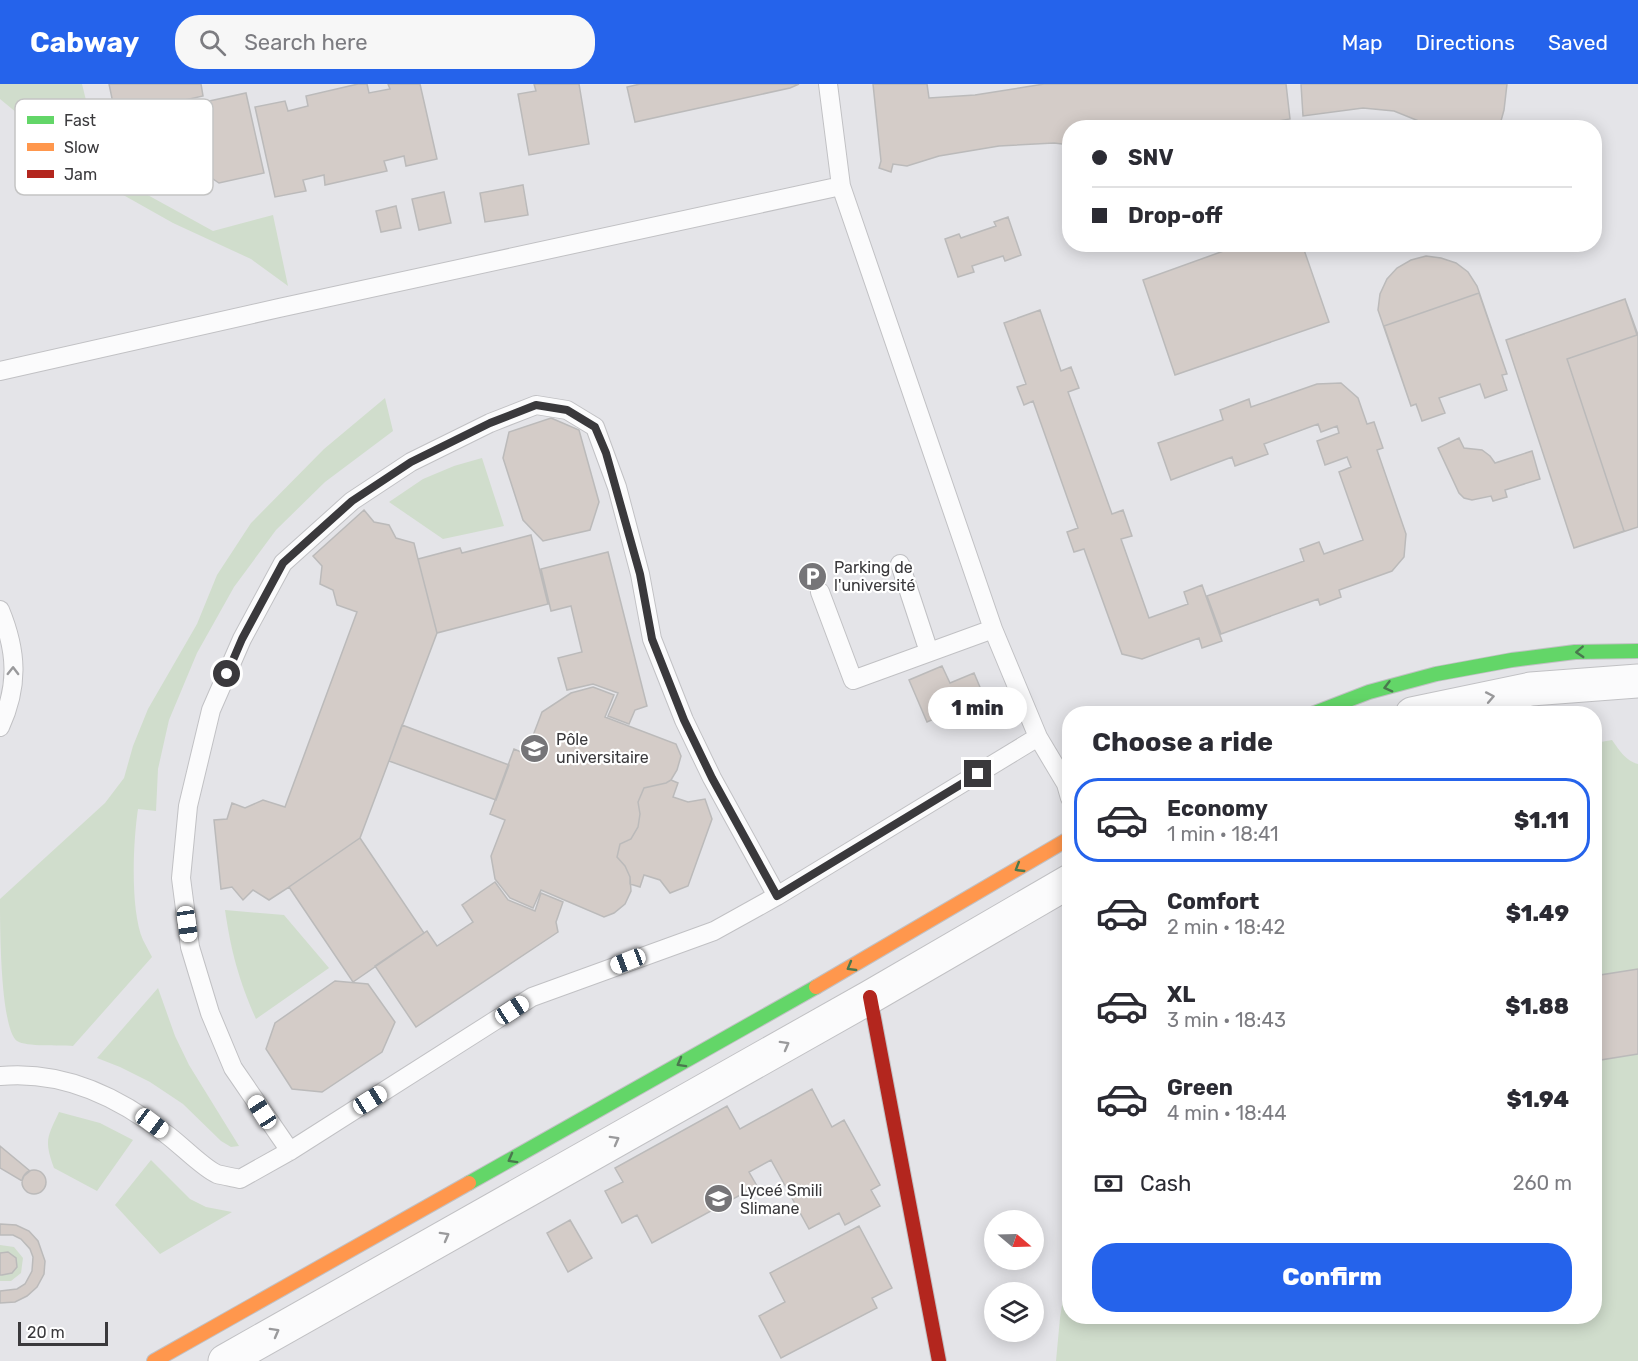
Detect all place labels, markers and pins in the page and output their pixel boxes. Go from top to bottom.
place label: Parking de l'université [834,558,915,595]
parking icon: Parking de l'université [797,560,829,592]
place label: Pôle universitaire [556,730,649,767]
school or university icon: Pôle universitaire [519,732,551,764]
place label: Lyceé Smili Slimane [740,1181,823,1218]
school or university icon: Lyceé Smili Slimane [703,1183,735,1215]

